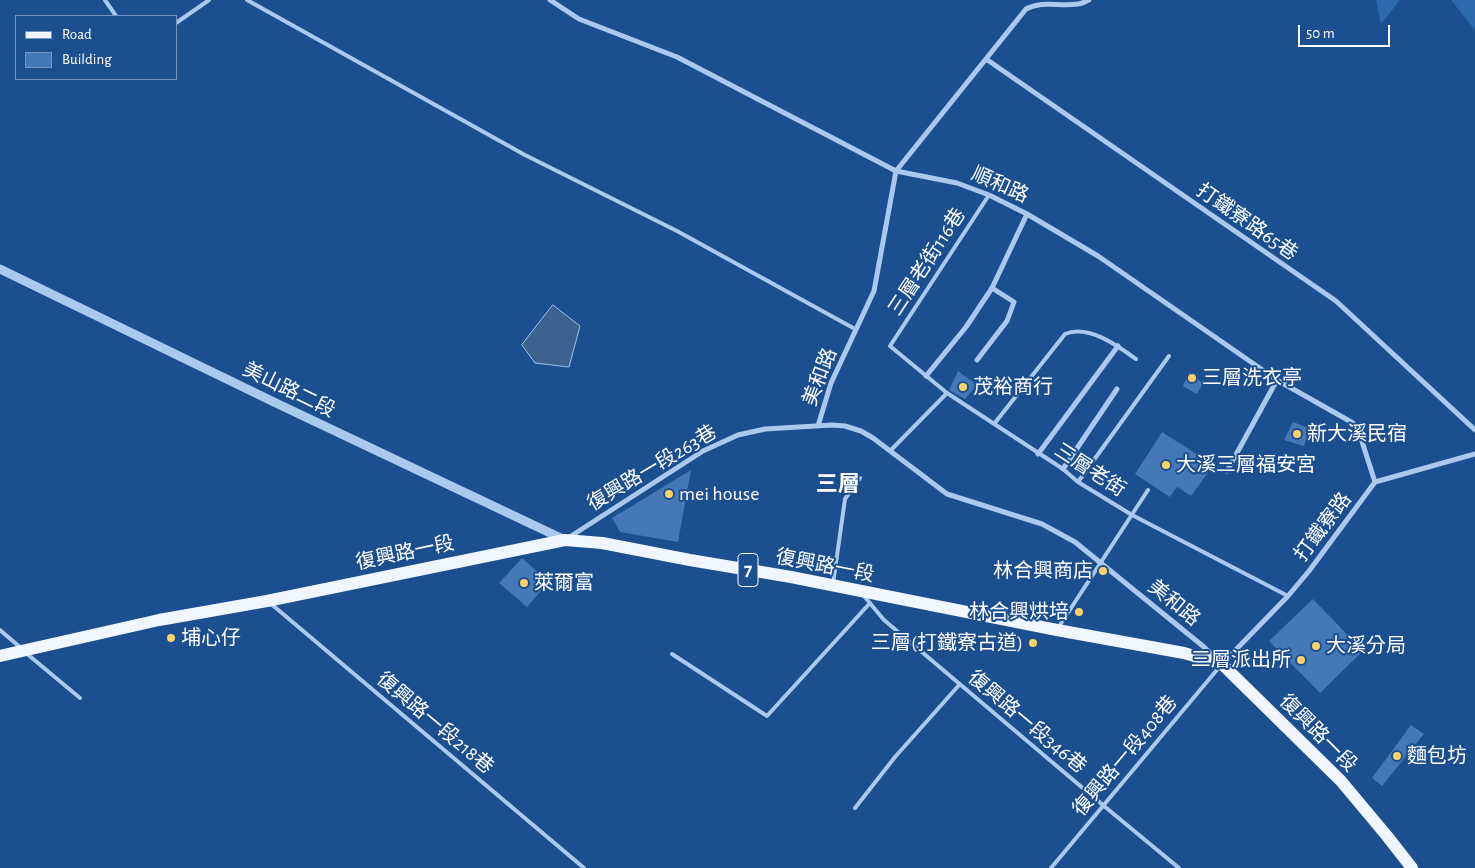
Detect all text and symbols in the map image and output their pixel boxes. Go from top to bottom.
legend [15,15,178,80]
scale bar [1300,15,1392,47]
text: 50 m [1306,26,1335,41]
text: Road [62,27,92,42]
text: Building [62,52,112,67]
street label: 順和路 [968,162,1032,208]
street label: 打鐵寮路65巷 [1192,178,1302,266]
street label: 三層老街116巷 [883,204,971,320]
street label: 美和路 [798,345,842,409]
street label: 美山路二段 [239,357,339,423]
place label: 三層洗衣亭 [1202,366,1302,390]
marker: 三層洗衣亭 [1186,372,1198,384]
place label: 茂裕商行 [973,375,1053,399]
marker: 茂裕商行 [957,381,969,393]
street label: 復興路一段263巷 [583,420,721,516]
place label: 新大溪民宿 [1307,422,1407,446]
marker: 新大溪民宿 [1291,428,1303,440]
street label: 三層老街 [1050,438,1130,502]
place label: 大溪三層福安宮 [1176,453,1316,477]
marker: 大溪三層福安宮 [1160,459,1172,471]
district label: 三層 [816,471,860,497]
place label: mei house [679,482,759,506]
marker: mei house [663,488,675,500]
street label: 打鐵寮路 [1289,488,1357,566]
street label: 復興路一段 [354,531,456,575]
street label: 復興路一段 [774,545,876,587]
road number: 7 [738,554,758,586]
place label: 林合興商店 [993,559,1093,583]
marker: 林合興商店 [1097,565,1109,577]
place label: 萊爾富 [534,571,594,595]
street label: 美和路 [1143,575,1205,631]
marker: 萊爾富 [518,577,530,589]
place label: 林合興烘培 [969,600,1069,624]
marker: 林合興烘培 [1073,606,1085,618]
place label: 埔心仔 [181,626,241,650]
place label: 三層(打鐵寮古道) [871,631,1023,655]
marker: 埔心仔 [165,632,177,644]
place label: 大溪分局 [1326,634,1406,658]
marker: 三層(打鐵寮古道) [1027,637,1039,649]
marker: 大溪分局 [1310,640,1322,652]
place label: 三層派出所 [1191,648,1291,672]
marker: 三層派出所 [1295,654,1307,666]
street label: 復興路一段346巷 [963,665,1091,779]
street label: 復興路一段218巷 [372,667,498,779]
street label: 復興路一段 [1274,689,1362,777]
street label: 復興路一段408巷 [1068,691,1182,821]
place label: 麵包坊 [1407,744,1467,768]
marker: 麵包坊 [1391,750,1403,762]

